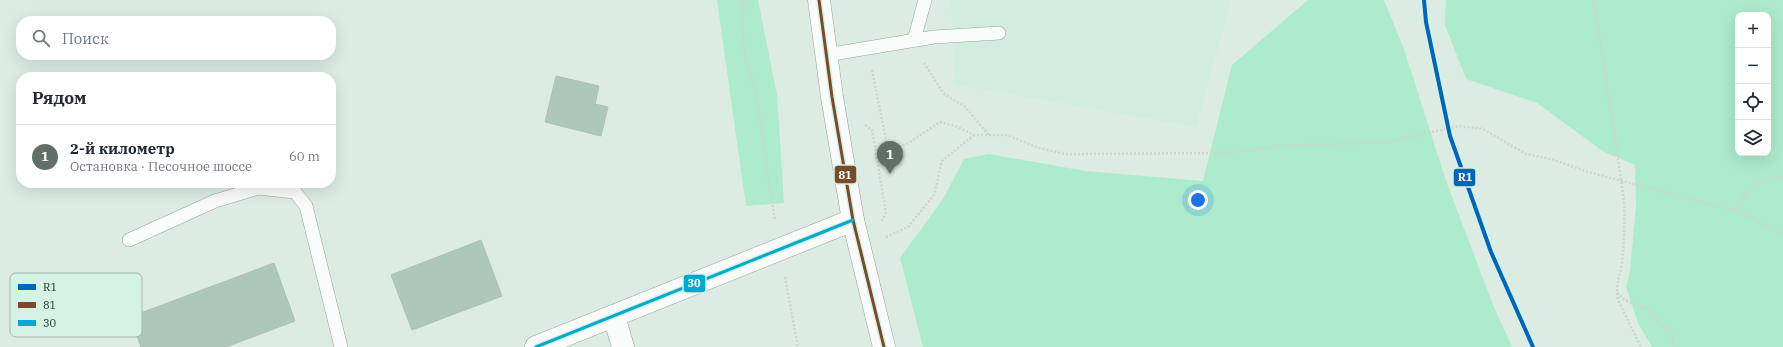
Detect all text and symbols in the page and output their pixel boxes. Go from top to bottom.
map controls [1735,12,1771,156]
button: + [1735,12,1771,48]
search box [16,16,336,60]
icon: search [30,27,52,49]
text: Поиск [62,29,109,48]
button: − [1735,48,1771,84]
button: locate [1735,84,1771,120]
text: Рядом [32,87,87,109]
button: layers [1735,120,1771,156]
text: 2-й километр [70,139,175,158]
pin: 1 [877,141,903,174]
text: 1 [41,148,49,165]
text: 60 m [289,148,320,165]
text: Остановка · Песочное шоссе [70,158,252,175]
line badge: 81 [834,165,857,184]
text: 81 [838,168,852,182]
line badge: R1 [1453,168,1476,187]
text: R1 [1458,170,1473,184]
your location [1188,190,1208,210]
legend [10,273,142,337]
line badge: 30 [683,274,706,293]
text: 30 [687,276,701,290]
text: R1 [43,280,57,294]
text: 81 [43,298,56,312]
text: 30 [43,316,57,330]

